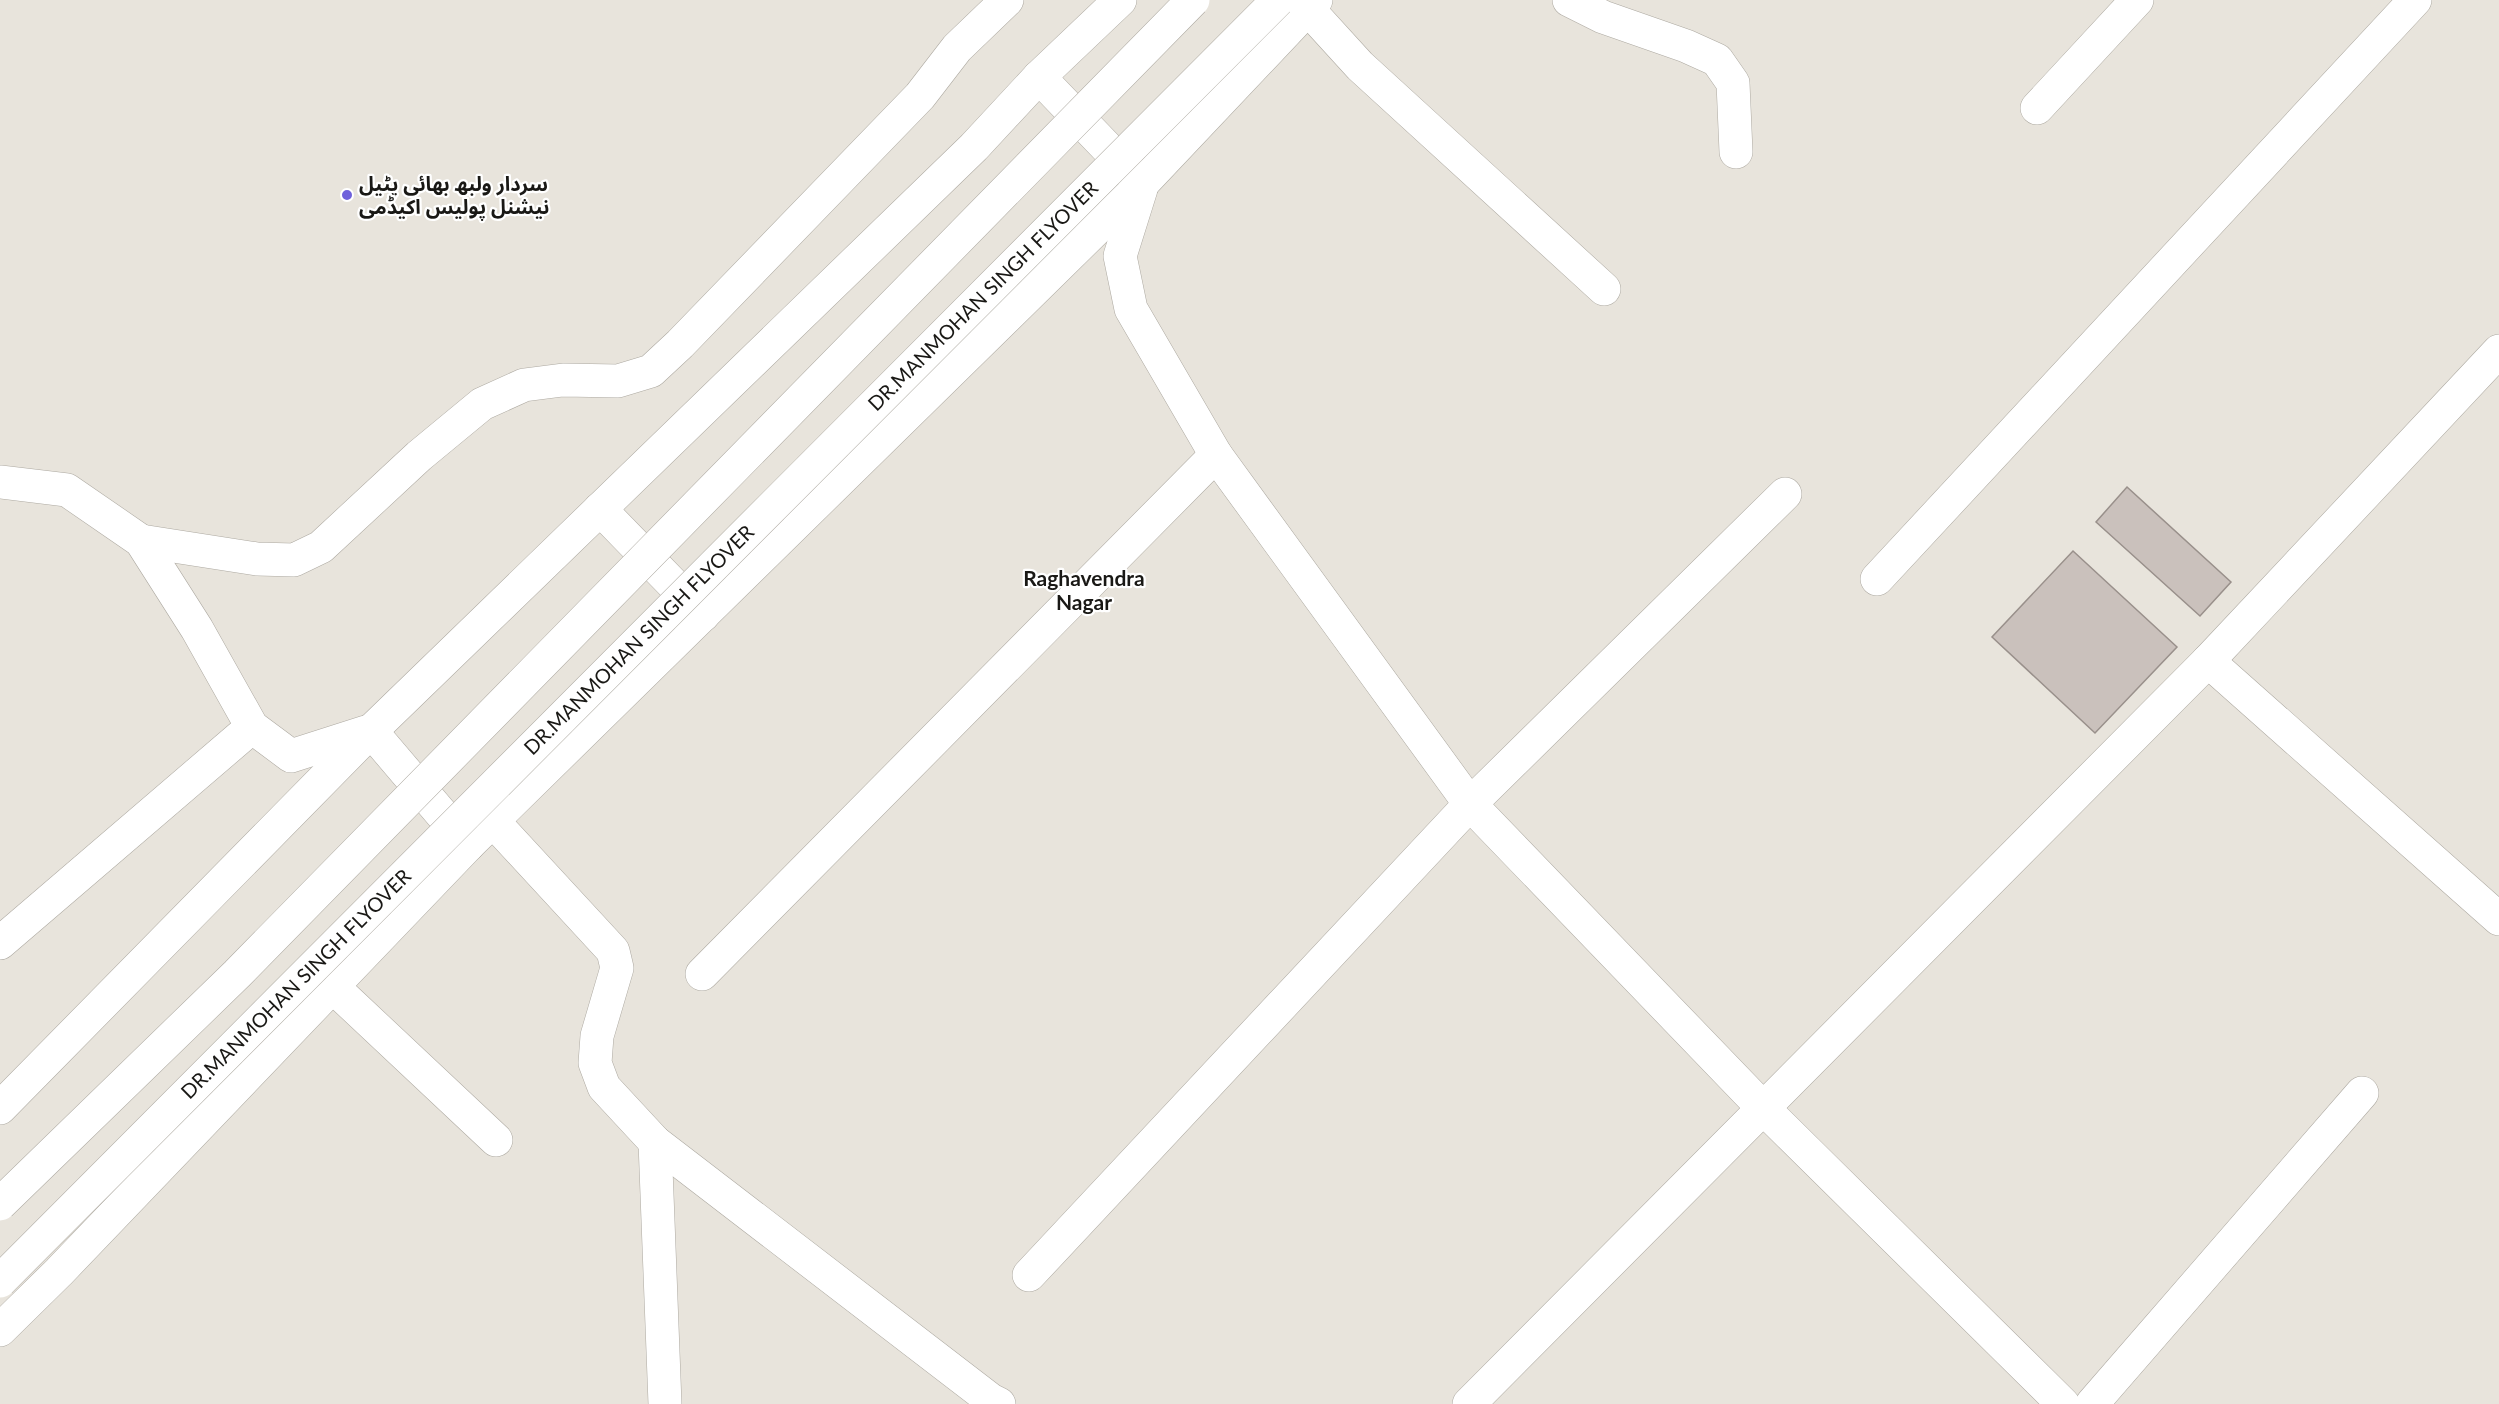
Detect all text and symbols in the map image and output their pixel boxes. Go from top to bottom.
place label: سردار ولبھ بھائی پٹیل نیشنل پولیس اکیڈمی [359,171,549,221]
street label: DR.MANMOHAN SINGH FLYOVER [862,175,1102,415]
marker: سردار ولبھ بھائی پٹیل نیشنل پولیس اکیڈمی [340,188,354,202]
street label: DR.MANMOHAN SINGH FLYOVER [518,519,758,759]
district label: Raghavendra Nagar [1023,565,1145,614]
street label: DR.MANMOHAN SINGH FLYOVER [175,863,415,1103]

